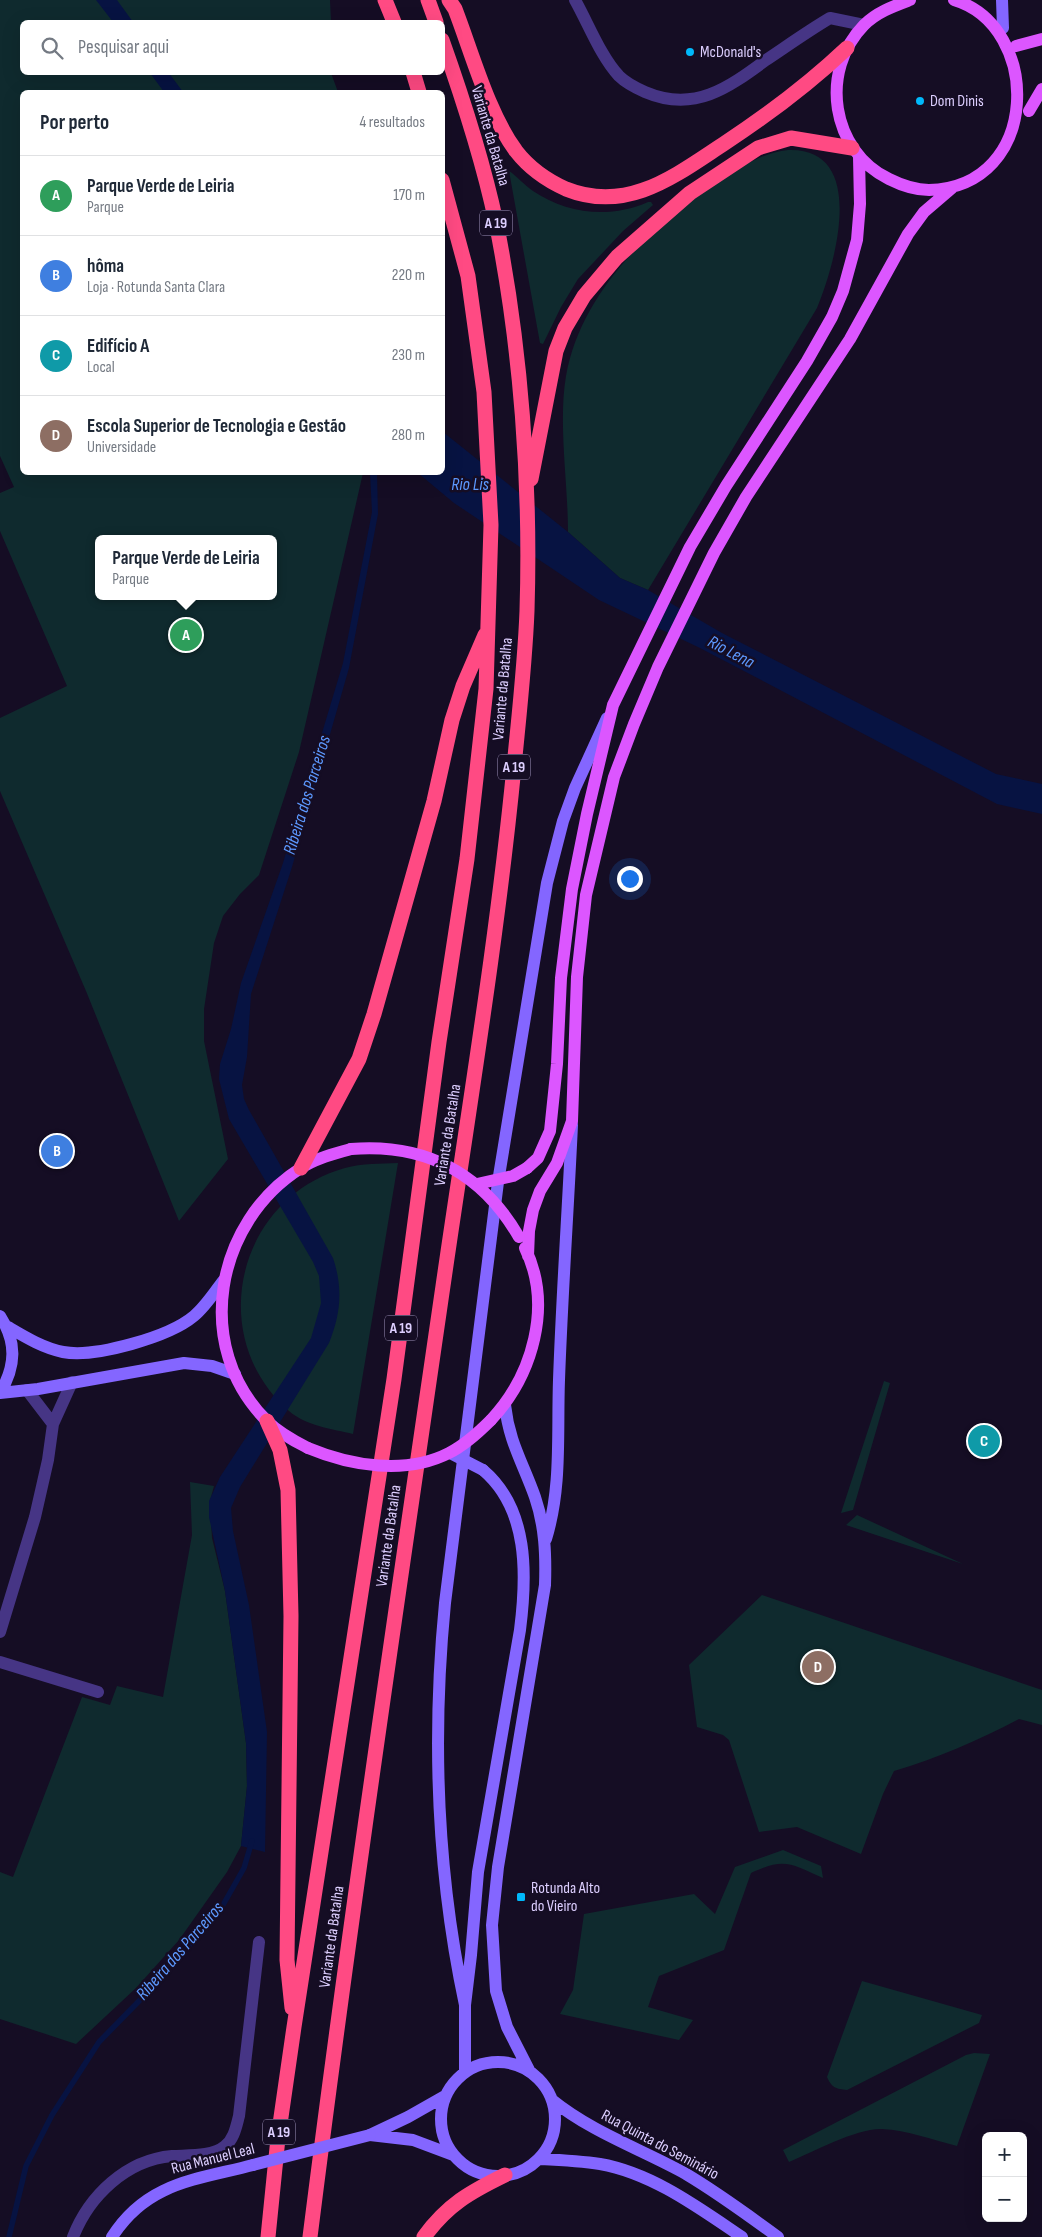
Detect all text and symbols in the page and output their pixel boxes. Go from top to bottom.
search box [20,20,445,75]
icon: search [38,34,66,62]
text: Pesquisar aqui [78,36,169,59]
place label: McDonald's [700,43,762,62]
marker: McDonald's [684,46,696,58]
street label: Variante da Batalha [467,84,513,188]
place label: Dom Dinis [930,92,984,111]
marker: Dom Dinis [914,95,926,107]
text: Por perto [40,110,109,135]
text: 4 resultados [360,113,425,132]
text: Parque Verde de Leiria [87,175,234,198]
text: A [52,186,60,205]
text: 170 m [393,186,425,205]
text: Parque [87,198,124,217]
road number: A 19 [480,210,512,236]
text: hôma [87,255,124,278]
text: B [52,266,60,285]
text: 220 m [392,266,425,285]
text: Loja · Rotunda Santa Clara [87,278,225,297]
text: Edifício A [87,335,149,358]
text: C [52,346,60,365]
text: 230 m [392,346,425,365]
text: Local [87,358,115,377]
text: Escola Superior de Tecnologia e Gestão [87,415,346,438]
text: D [52,426,60,445]
text: 280 m [391,426,425,445]
text: Universidade [87,438,156,457]
water label: Rio Lis [451,474,490,495]
popup [95,535,277,600]
text: Parque Verde de Leiria [112,547,260,570]
text: Parque [112,570,149,589]
pin: A [170,616,202,654]
water label: Rio Lena [704,631,759,673]
street label: Variante da Batalha [489,637,517,741]
water label: Ribeira dos Parceiros [279,732,335,857]
road number: A 19 [498,754,530,780]
your location [617,866,643,892]
street label: Variante da Batalha [431,1083,465,1187]
pin: B [41,1132,73,1170]
road number: A 19 [385,1316,417,1340]
pin: C [968,1422,1000,1460]
street label: Variante da Batalha [372,1484,406,1588]
pin: D [802,1648,834,1686]
place label: Rotunda Alto do Vieiro [531,1879,600,1916]
street label: Variante da Batalha [315,1885,349,1989]
marker: Rotunda Alto do Vieiro [515,1891,527,1903]
water label: Ribeira dos Parceiros [132,1897,229,2004]
street label: Rua Quinta do Seminário [598,2106,722,2184]
road number: A 19 [263,2120,295,2144]
map controls [982,2132,1027,2222]
button: + [982,2132,1027,2177]
street label: Rua Manuel Leal [169,2139,257,2179]
button: − [982,2177,1027,2222]

